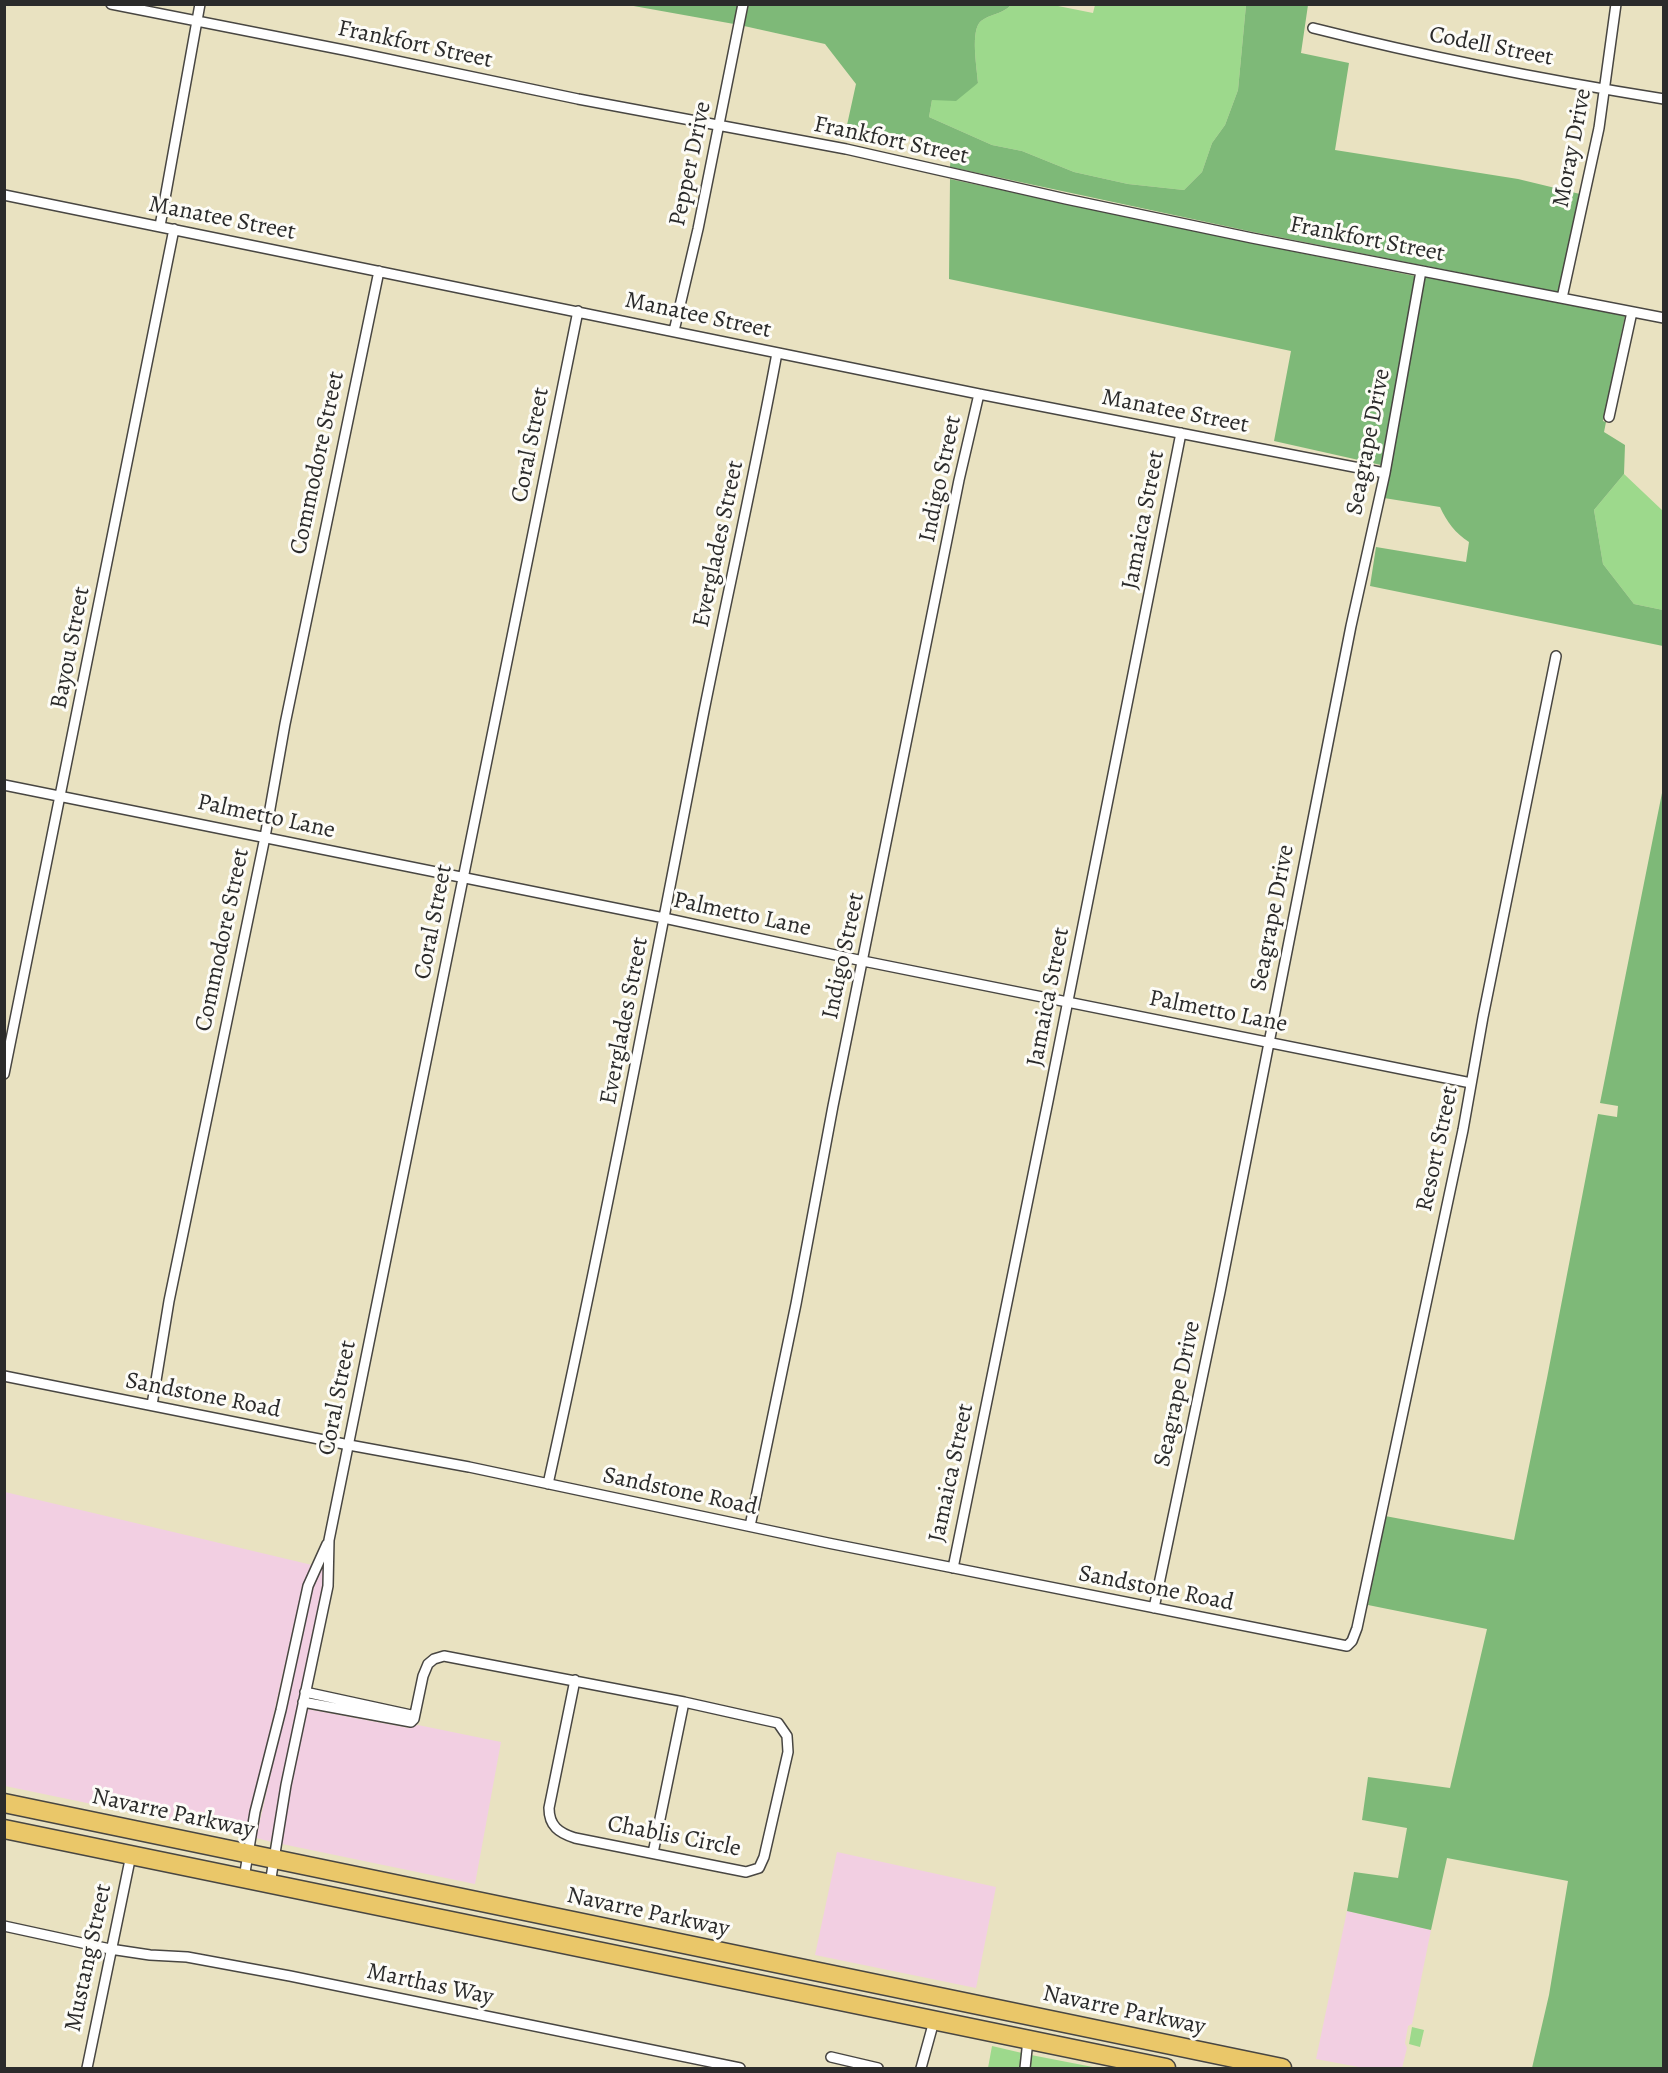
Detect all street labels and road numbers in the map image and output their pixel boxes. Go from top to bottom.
street label: Frankfort Street [335,15,495,75]
street label: Codell Street [1427,21,1555,73]
street label: Moray Drive [1547,86,1599,210]
street label: Pepper Drive [664,99,718,229]
street label: Frankfort Street [811,111,971,171]
street label: Manatee Street [146,191,298,247]
street label: Frankfort Street [1287,211,1447,269]
street label: Manatee Street [622,286,774,346]
street label: Seagrape Drive [1341,366,1397,518]
street label: Commodore Street [285,369,351,557]
street label: Manatee Street [1099,384,1251,440]
street label: Coral Street [506,385,556,505]
street label: Indigo Street [914,413,968,545]
street label: Jamaica Street [1116,448,1172,592]
street label: Everglades Street [687,458,751,630]
street label: Bayou Street [45,584,97,712]
street label: Palmetto Lane [194,788,338,846]
street label: Seagrape Drive [1245,842,1301,994]
street label: Commodore Street [190,846,256,1034]
street label: Coral Street [409,862,459,982]
street label: Palmetto Lane [670,886,814,944]
street label: Indigo Street [817,890,871,1022]
street label: Jamaica Street [1021,925,1077,1069]
street label: Everglades Street [595,935,655,1107]
street label: Palmetto Lane [1146,984,1290,1040]
street label: Resort Street [1411,1084,1465,1214]
street label: Seagrape Drive [1148,1318,1208,1470]
street label: Coral Street [313,1338,363,1458]
street label: Sandstone Road [123,1367,283,1425]
street label: Jamaica Street [923,1401,981,1545]
street label: Sandstone Road [600,1462,760,1522]
street label: Sandstone Road [1076,1560,1236,1618]
street label: Navarre Parkway [89,1783,257,1845]
street label: Chablis Circle [605,1810,743,1864]
street label: Mustang Street [59,1881,119,2035]
street label: Navarre Parkway [564,1882,732,1944]
street label: Marthas Way [364,1958,496,2012]
street label: Navarre Parkway [1040,1980,1208,2042]

